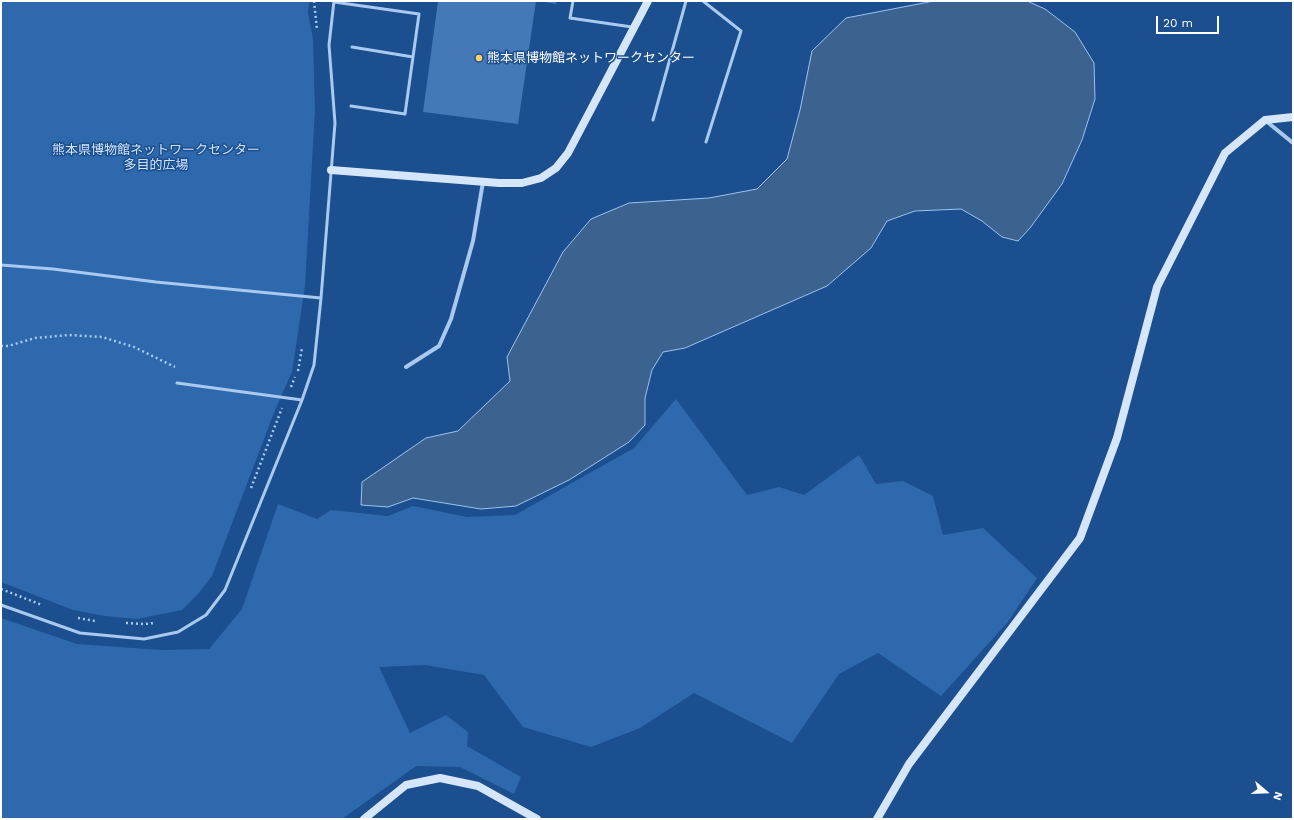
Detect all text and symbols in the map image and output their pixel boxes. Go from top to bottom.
scale bar [1158,8,1221,34]
text: 20 m [1163,16,1193,30]
place label: 熊本県博物館ネットワークセンター [487,50,695,66]
marker: 熊本県博物館ネットワークセンター [474,53,484,63]
park label: 熊本県博物館ネットワークセンター 多目的広場 [52,142,260,173]
north arrow [1246,772,1286,812]
text: N [1270,790,1285,802]

